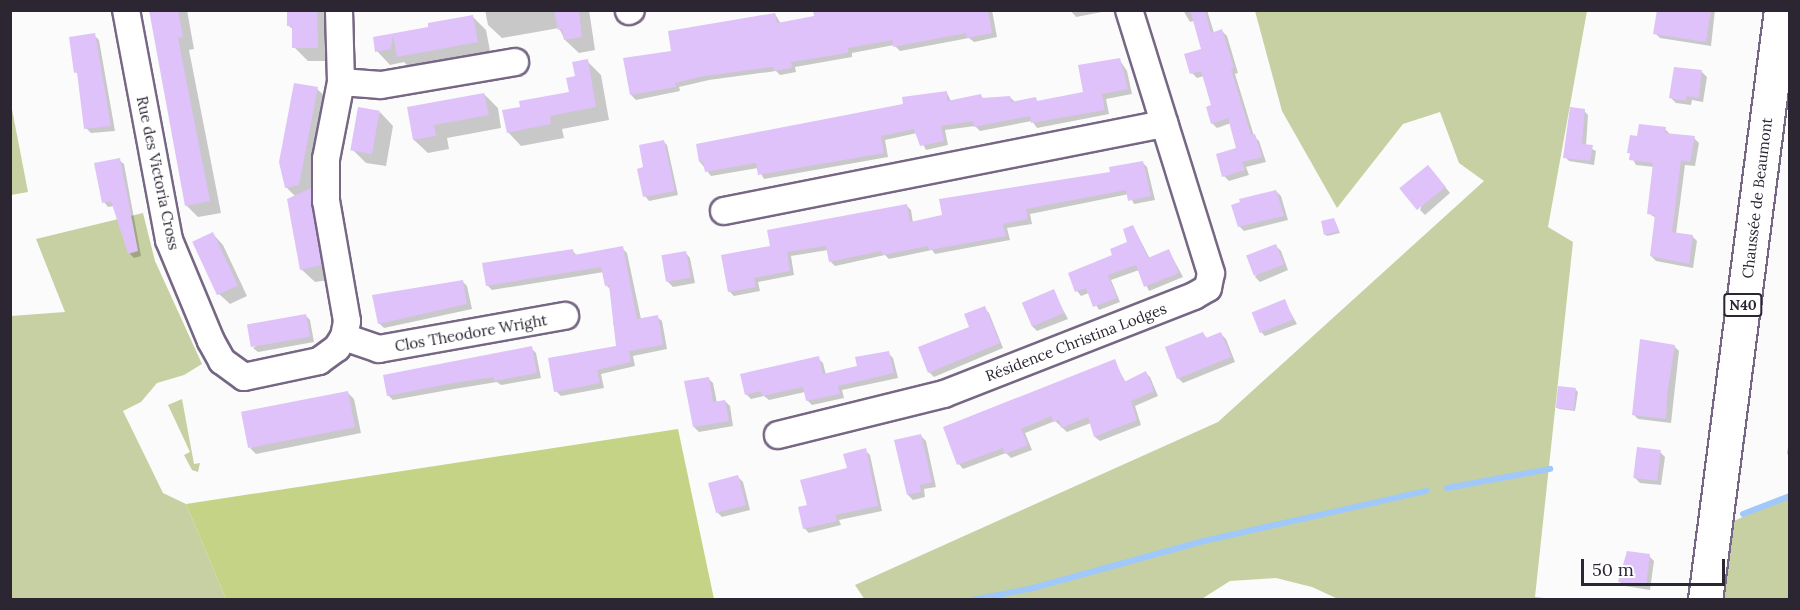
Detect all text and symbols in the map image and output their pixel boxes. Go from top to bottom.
street label: Rue des Victoria Cross [133,95,183,251]
street label: Chaussée de Beaumont [1738,116,1776,280]
road number: N40 [1722,294,1764,316]
street label: Résidence Christina Lodges [983,299,1169,385]
street label: Clos Theodore Wright [393,311,549,355]
scale bar [1584,547,1728,585]
text: 50 m [1592,558,1634,581]

